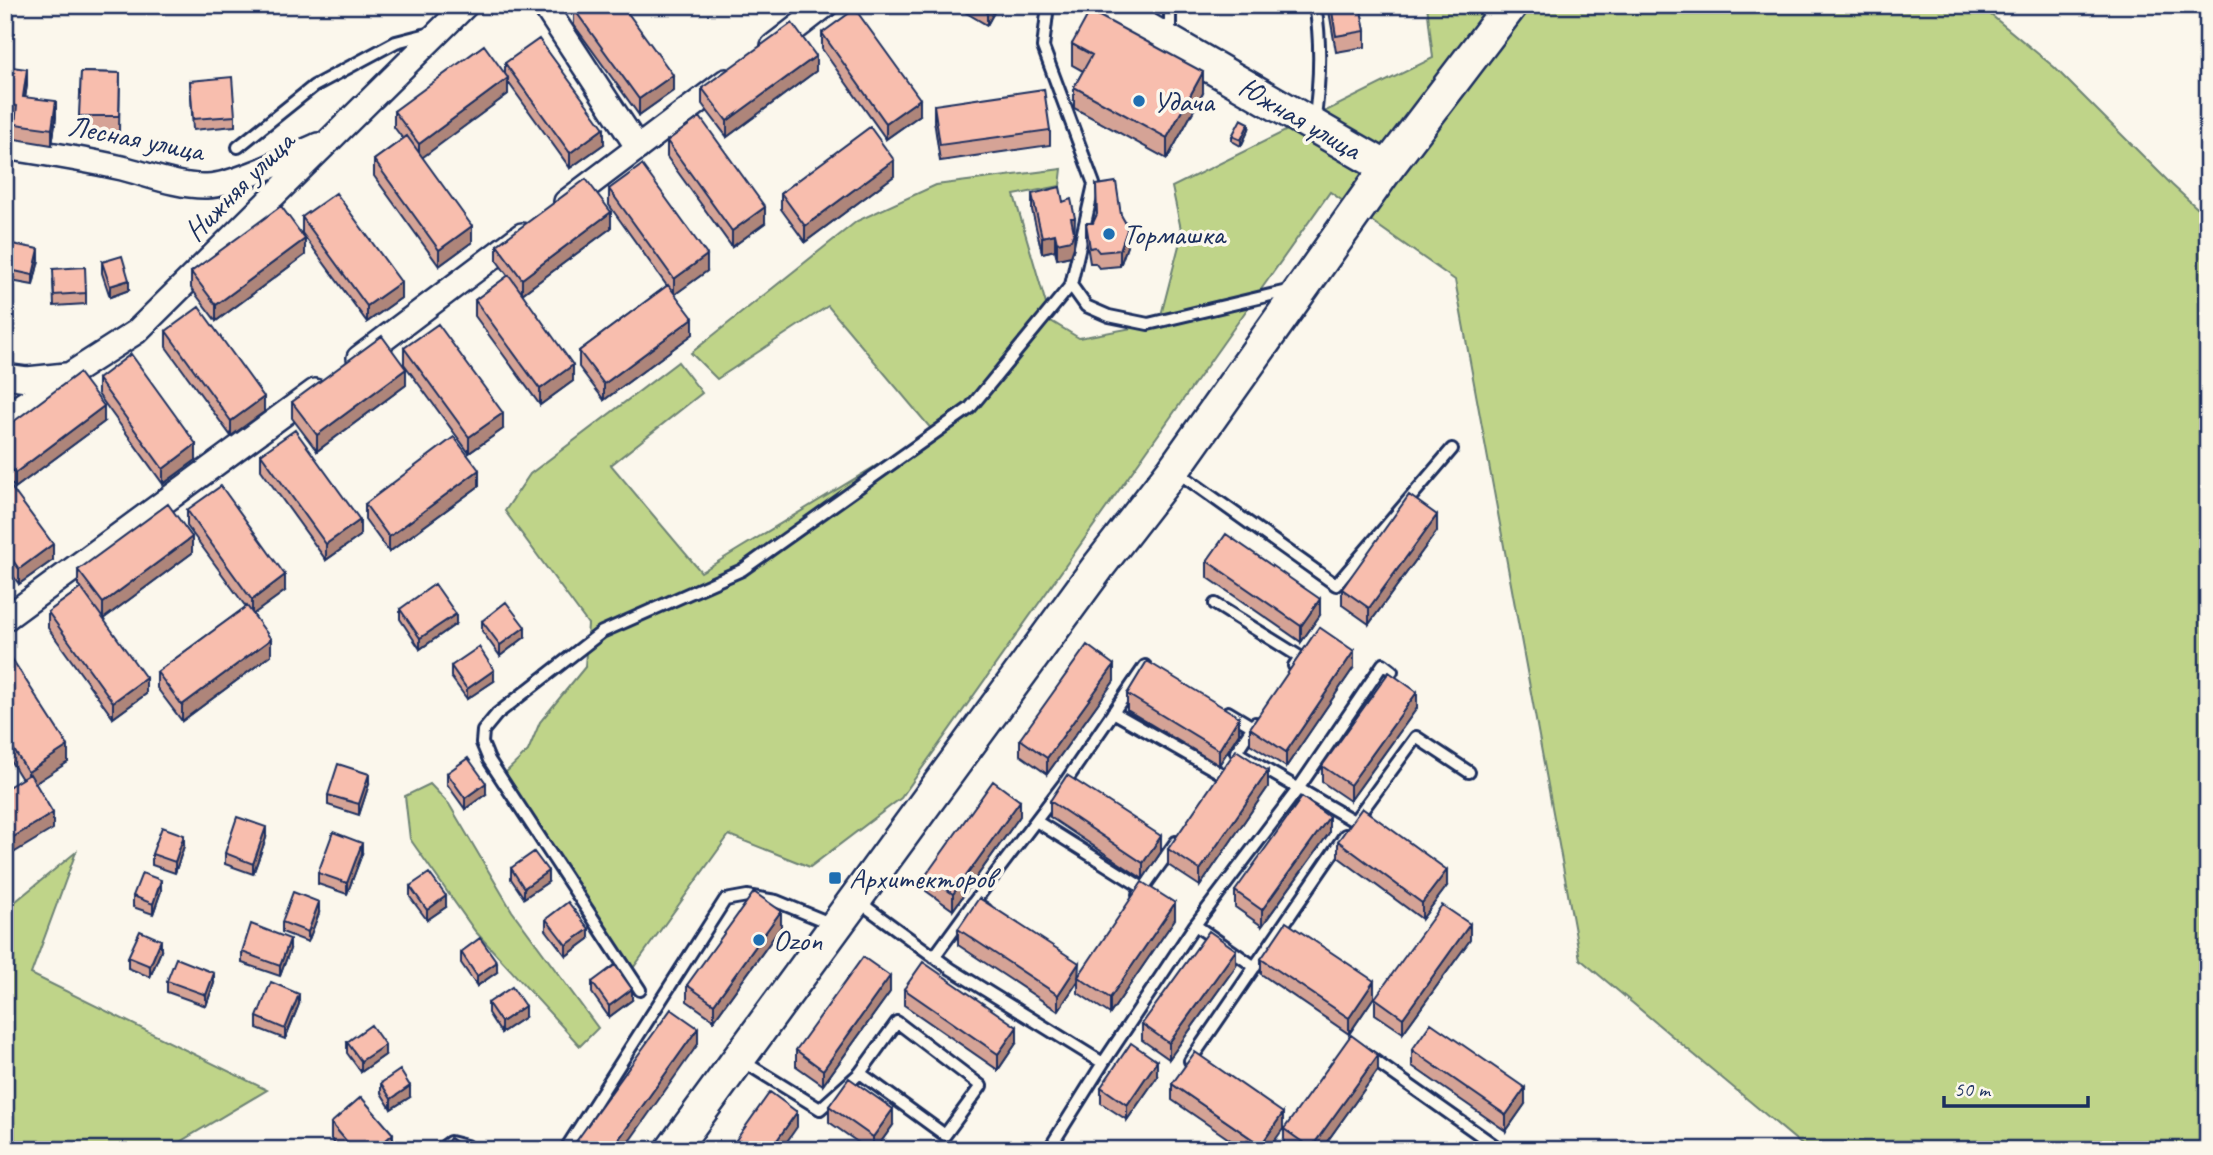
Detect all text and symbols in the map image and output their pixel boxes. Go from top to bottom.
street label: Южная улица [1232,68,1370,169]
place label: Удача [1153,82,1216,120]
marker: Удача [1131,93,1147,109]
street label: Лесная улица [65,106,210,170]
street label: Нижняя улица [176,121,304,249]
place label: Тормашка [1123,215,1227,253]
marker: Тормашка [1101,226,1117,242]
place label: Архитекторов [849,859,1001,897]
marker: Архитекторов [827,870,843,886]
place label: Ozon [773,921,823,959]
marker: Ozon [751,932,767,948]
scale bar [1944,1064,2087,1108]
text: 50 m [1954,1076,1992,1102]

